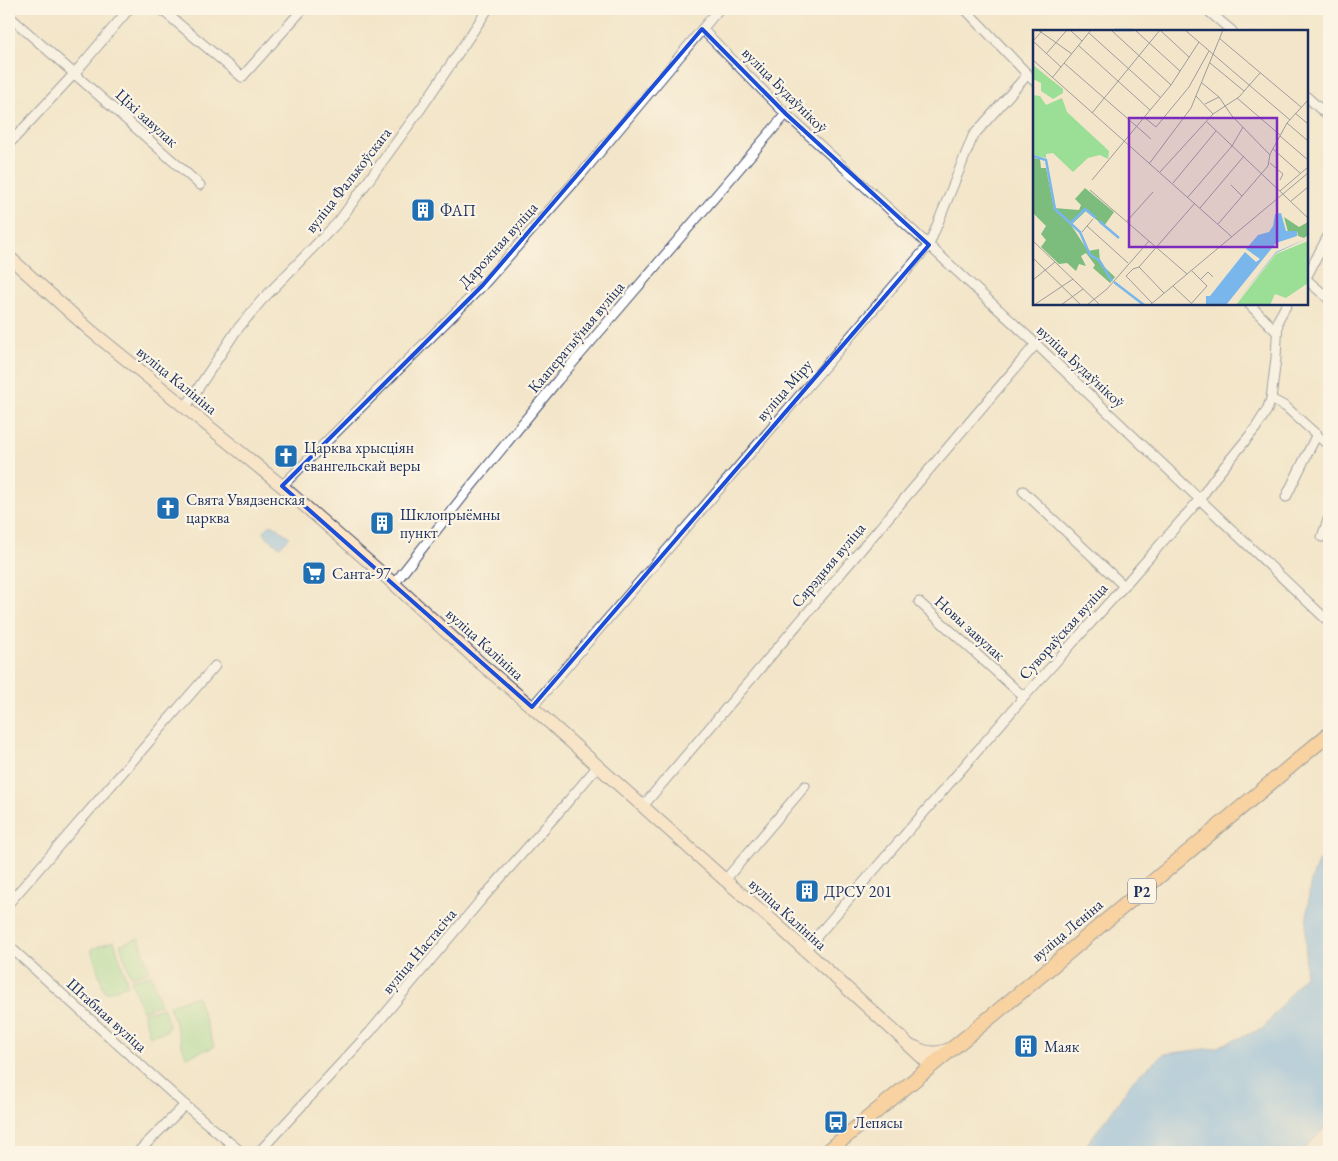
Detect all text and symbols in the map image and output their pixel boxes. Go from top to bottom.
inset map [1033,30,1308,305]
street label: вуліца Будаўнікоў [738,43,833,138]
street label: Ціхі завулак [111,84,183,152]
street label: вуліца Фалькоўскага [300,122,396,237]
building icon: ФАП [410,197,436,223]
street label: Дарожная вуліца [454,197,543,293]
place label: ФАП [440,200,476,221]
street label: Кааператыўная вуліца [523,276,629,397]
street label: вуліца Будаўнікоў [1032,320,1130,413]
street label: вуліца Калініна [132,341,222,419]
street label: вуліца Міру [751,354,817,426]
place label: Царква хрысціян евангельскай веры [304,437,421,476]
church icon: Царква хрысціян евангельскай веры [273,443,299,469]
place label: Свята Увядзенская царква [186,489,305,528]
church icon: Свята Увядзенская царква [155,495,181,521]
place label: Шклопрыёмны пункт [400,504,501,543]
building icon: Шклопрыёмны пункт [369,510,395,536]
street label: Сярэдняя вуліца [786,517,870,612]
supermarket icon: Санта-97 [301,560,327,586]
place label: Санта-97 [332,563,391,584]
street label: Сувораўская вуліца [1014,578,1113,684]
street label: Новы завулак [930,591,1010,665]
street label: вуліца Калініна [442,603,529,685]
street label: вуліца Калініна [745,873,832,955]
building icon: ДРСУ 201 [794,878,820,904]
road number: Р2 [1128,878,1156,904]
place label: ДРСУ 201 [824,881,892,902]
street label: вуліца Леніна [1027,894,1108,966]
street label: вуліца Настасіча [377,903,461,998]
street label: Штабная вуліца [62,973,152,1057]
building icon: Маяк [1013,1033,1039,1059]
place label: Маяк [1044,1036,1080,1057]
bus stop icon: Лепясы [823,1109,849,1135]
place label: Лепясы [854,1112,903,1133]

